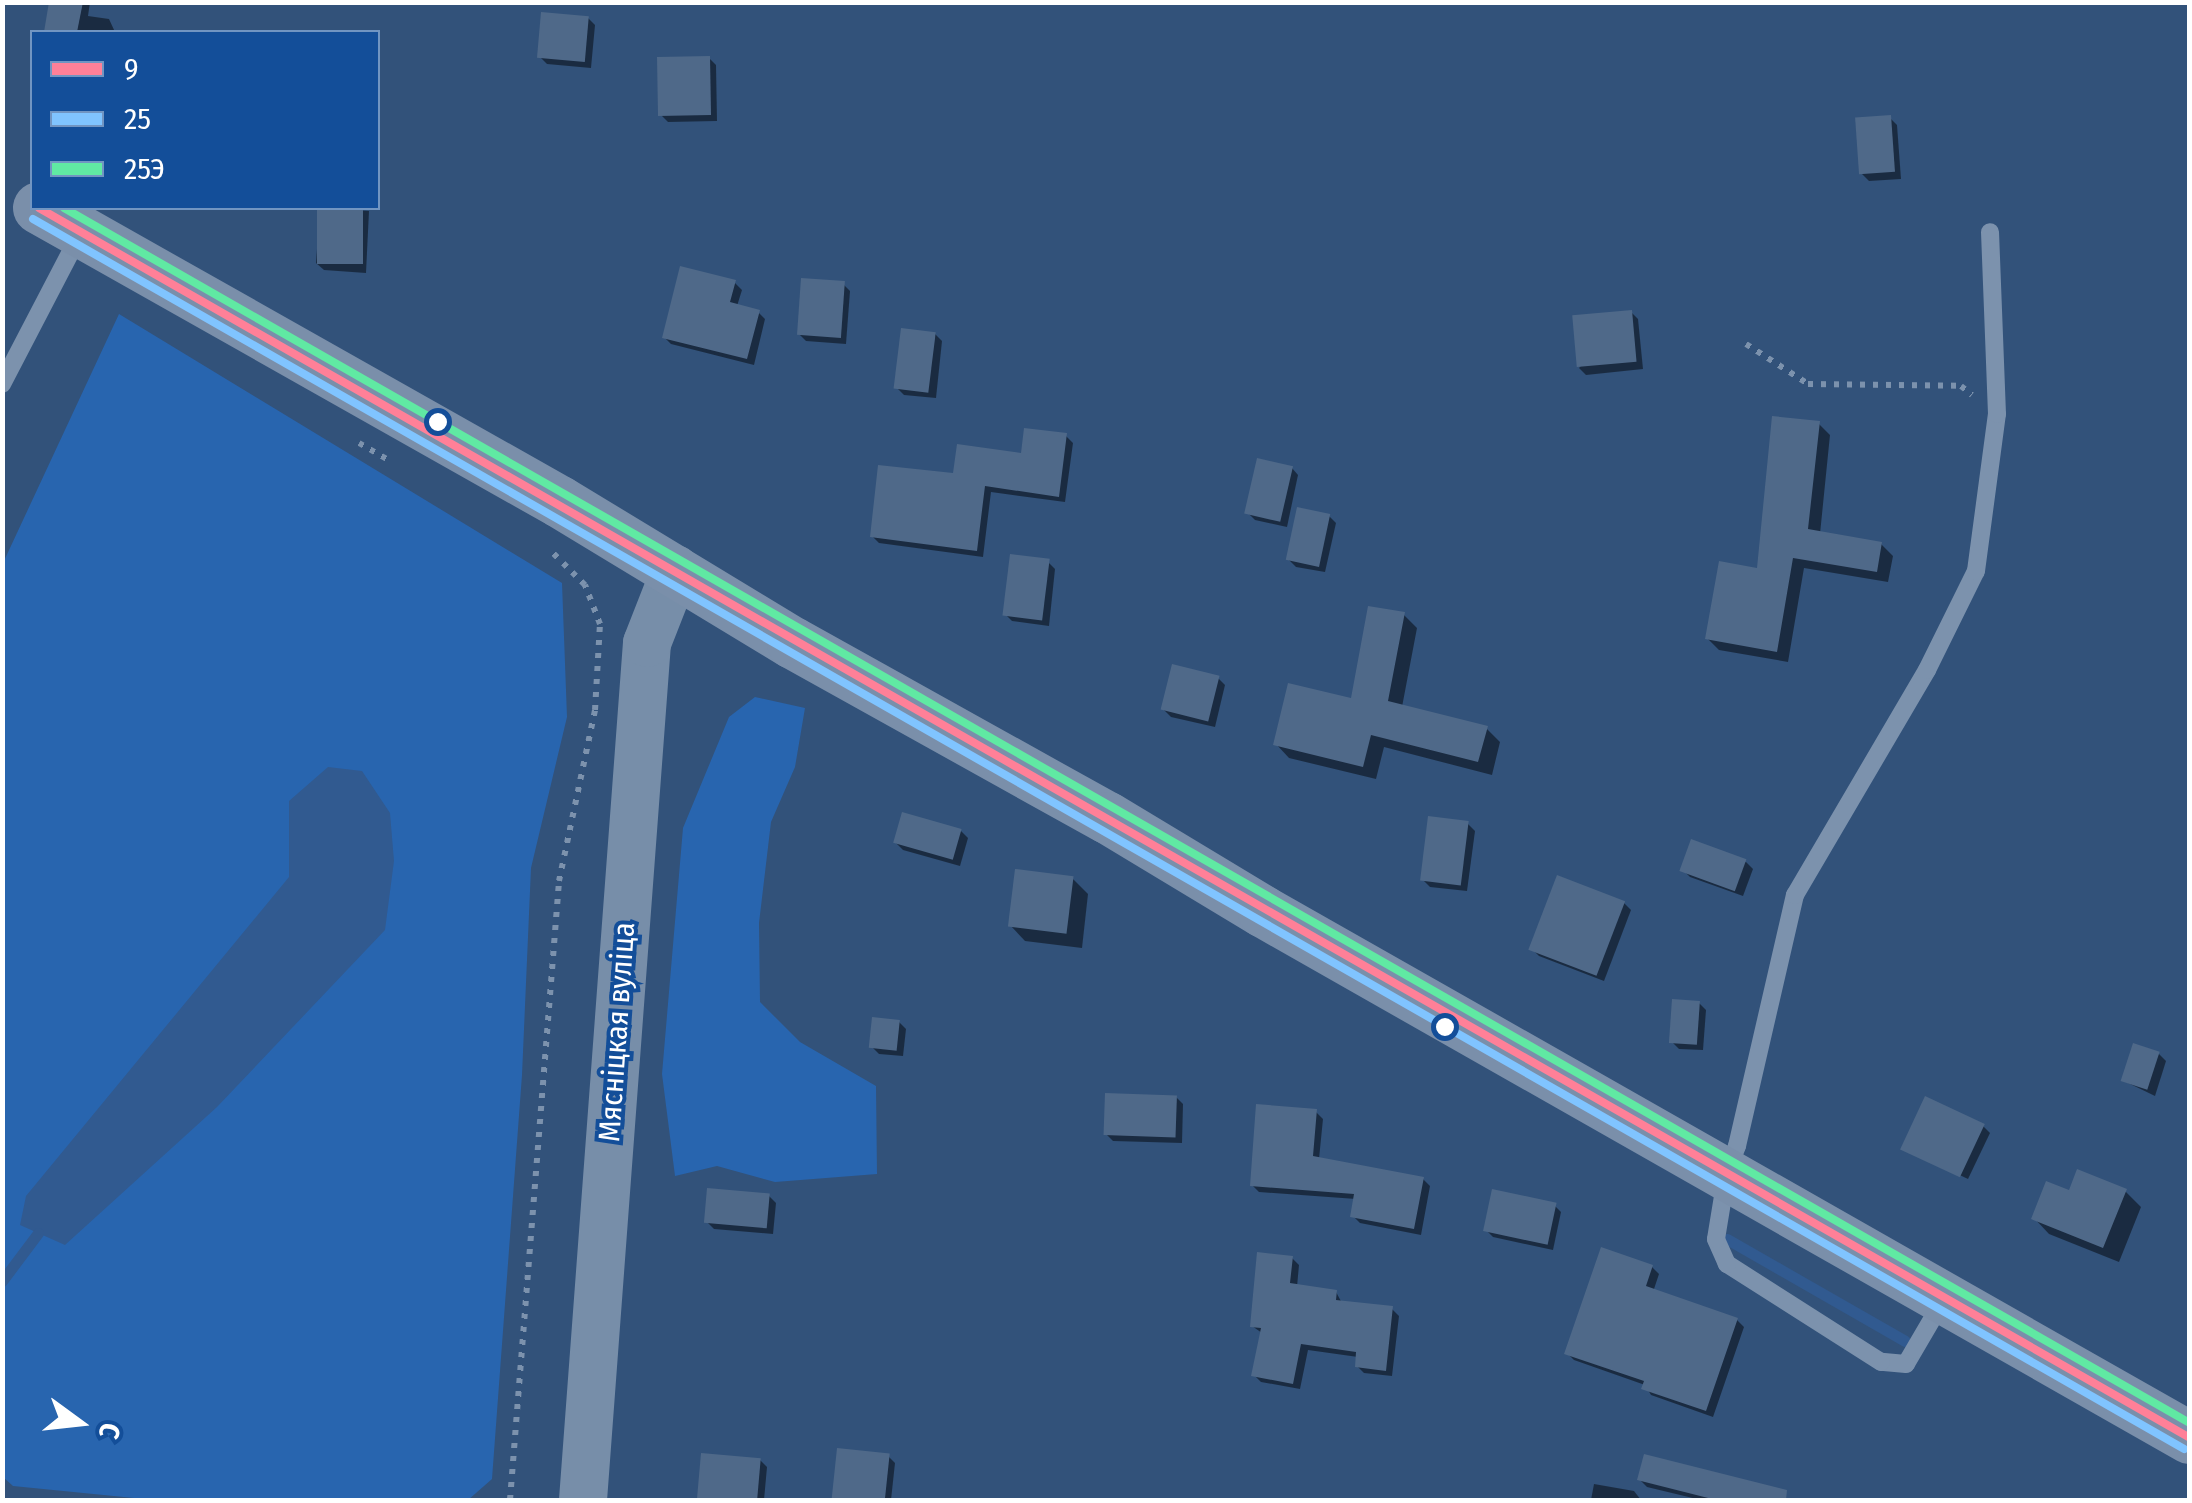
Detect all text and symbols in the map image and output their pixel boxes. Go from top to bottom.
legend [30,30,380,210]
text: 9 [124,51,139,87]
text: 25 [124,101,151,137]
text: 25Э [124,151,165,187]
unlabelled marker [428,412,448,432]
street label: Мясніцкая вуліца [591,921,643,1143]
unlabelled marker [1435,1017,1455,1037]
north arrow [30,1373,130,1473]
text: С [92,1420,127,1442]

